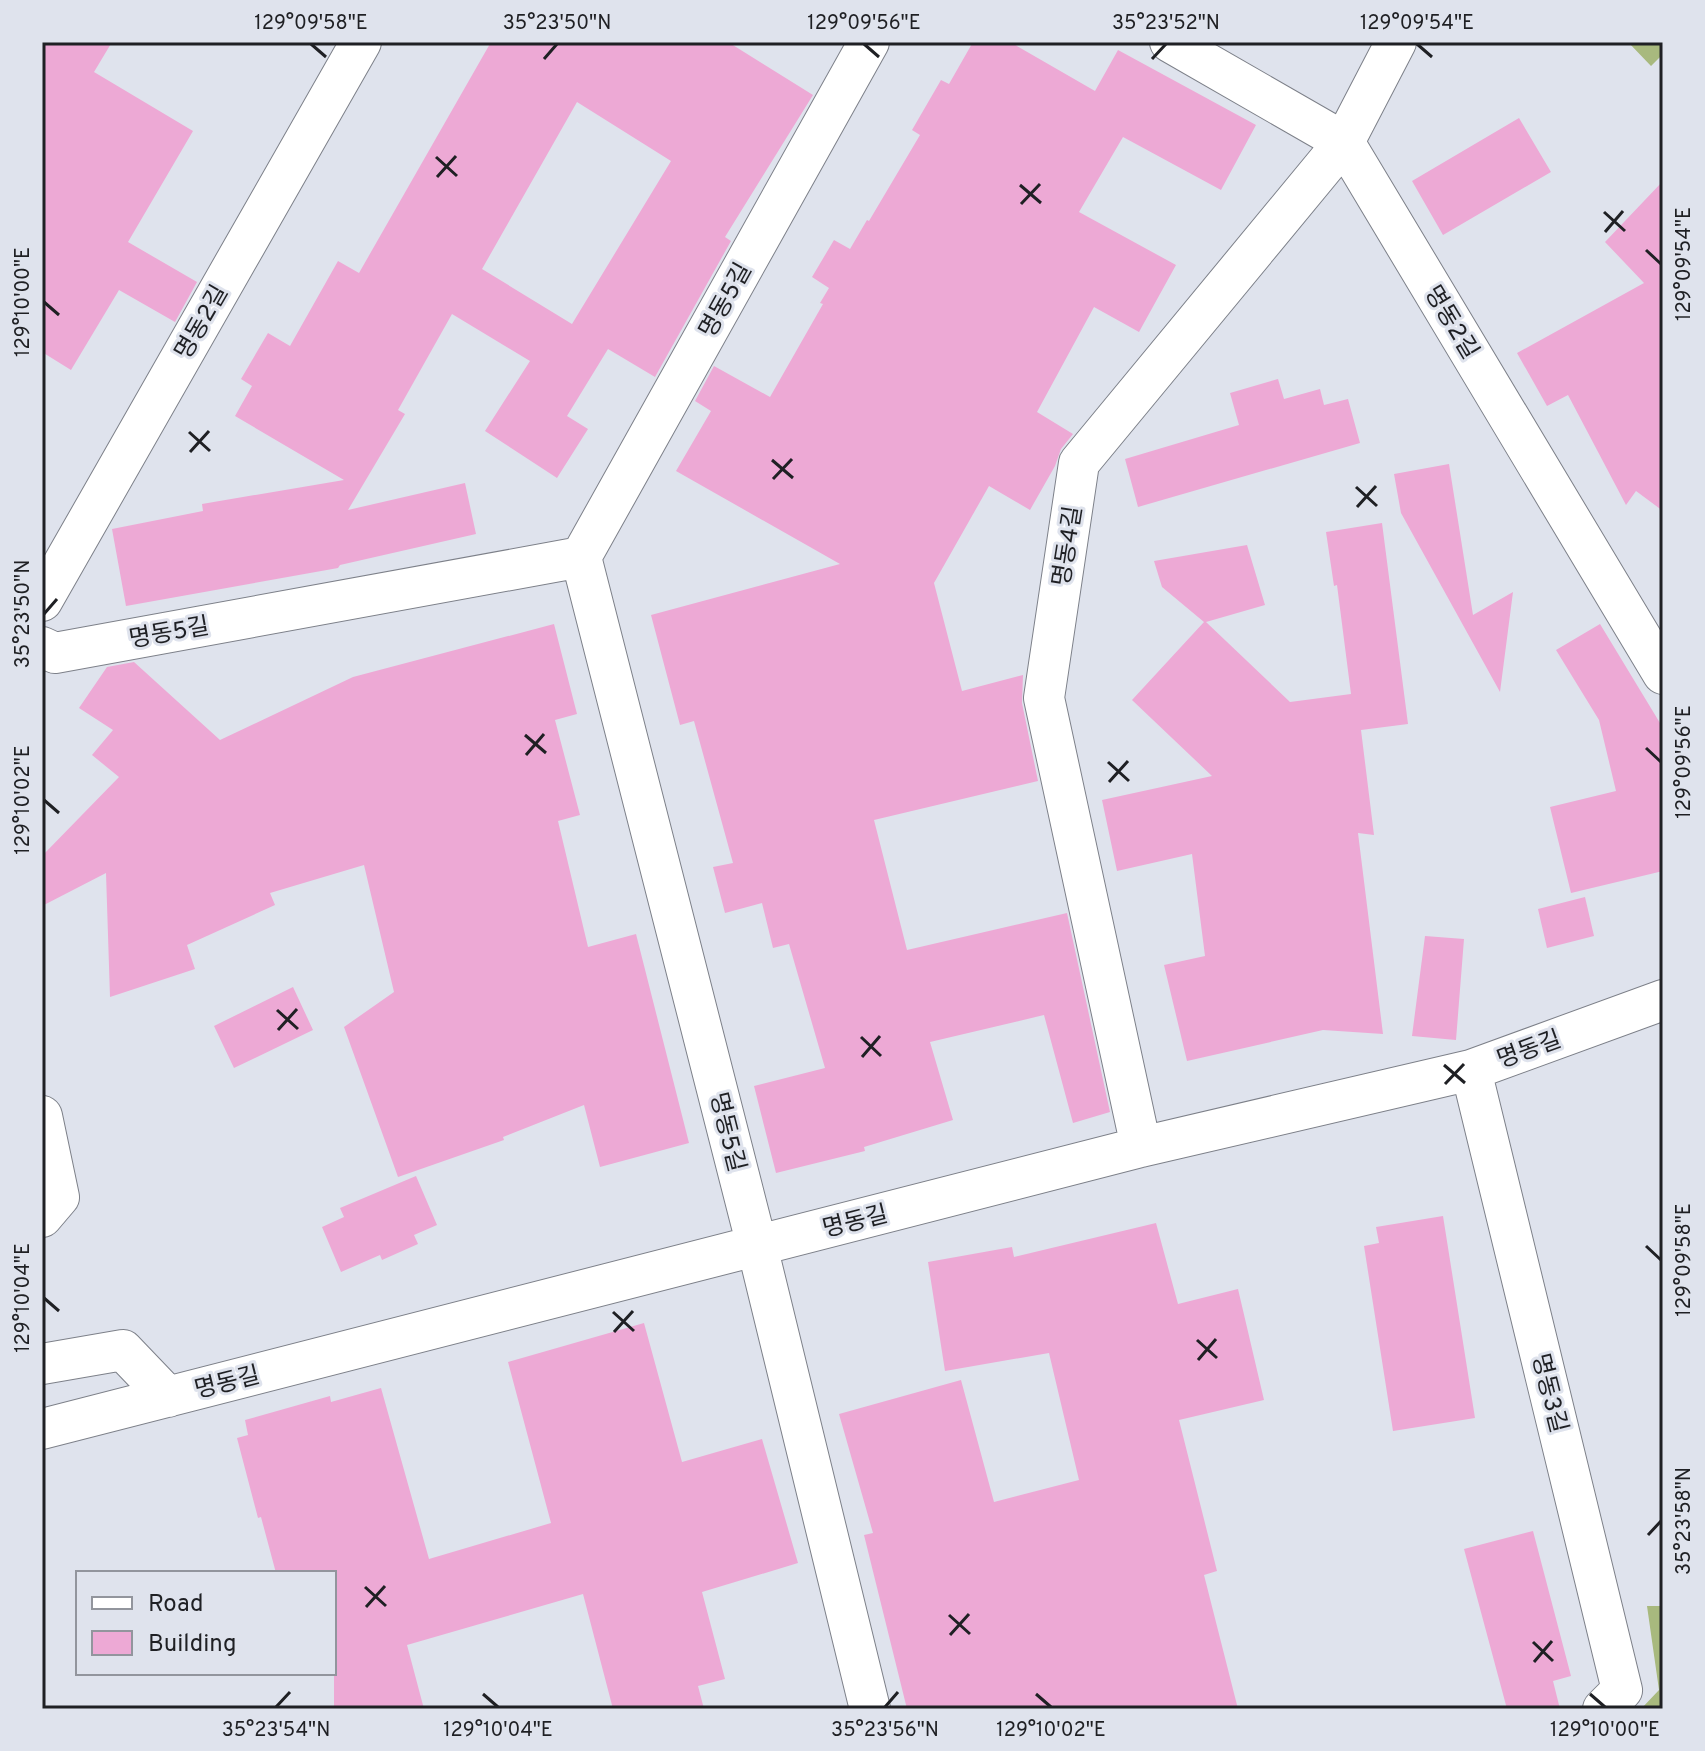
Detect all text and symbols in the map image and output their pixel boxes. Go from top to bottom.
text: 129°09'58"E [254,11,368,37]
text: 35°23'50"N [503,11,611,37]
text: 129°09'56"E [807,11,921,37]
text: 35°23'52"N [1112,11,1220,37]
text: 129°09'54"E [1360,11,1474,37]
text: 129°09'54"E [1672,207,1698,321]
text: 129°10'00"E [11,247,37,357]
street label: 명동5길 [694,258,760,344]
street label: 명동2길 [170,280,236,366]
street label: 명동2길 [1417,281,1484,365]
street label: 명동4길 [1048,504,1090,589]
text: 35°23'50"N [11,560,37,668]
street label: 명동5길 [127,612,212,656]
text: 129°09'56"E [1672,705,1698,819]
text: 129°10'02"E [11,745,37,855]
street label: 명동길 [1493,1025,1566,1076]
street label: 명동5길 [702,1089,750,1175]
street label: 명동길 [820,1200,891,1246]
text: 129°09'58"E [1672,1203,1698,1317]
text: 129°10'04"E [11,1243,37,1353]
street label: 명동3길 [1524,1351,1572,1436]
street label: 명동길 [192,1361,263,1407]
text: 35°23'58"N [1672,1467,1698,1575]
legend [76,1571,336,1675]
text: Road [148,1590,204,1620]
text: Building [148,1630,237,1660]
text: 35°23'54"N [222,1718,330,1744]
text: 129°10'04"E [443,1718,553,1744]
text: 35°23'56"N [831,1718,939,1744]
text: 129°10'02"E [996,1718,1106,1744]
text: 129°10'00"E [1550,1718,1660,1744]

